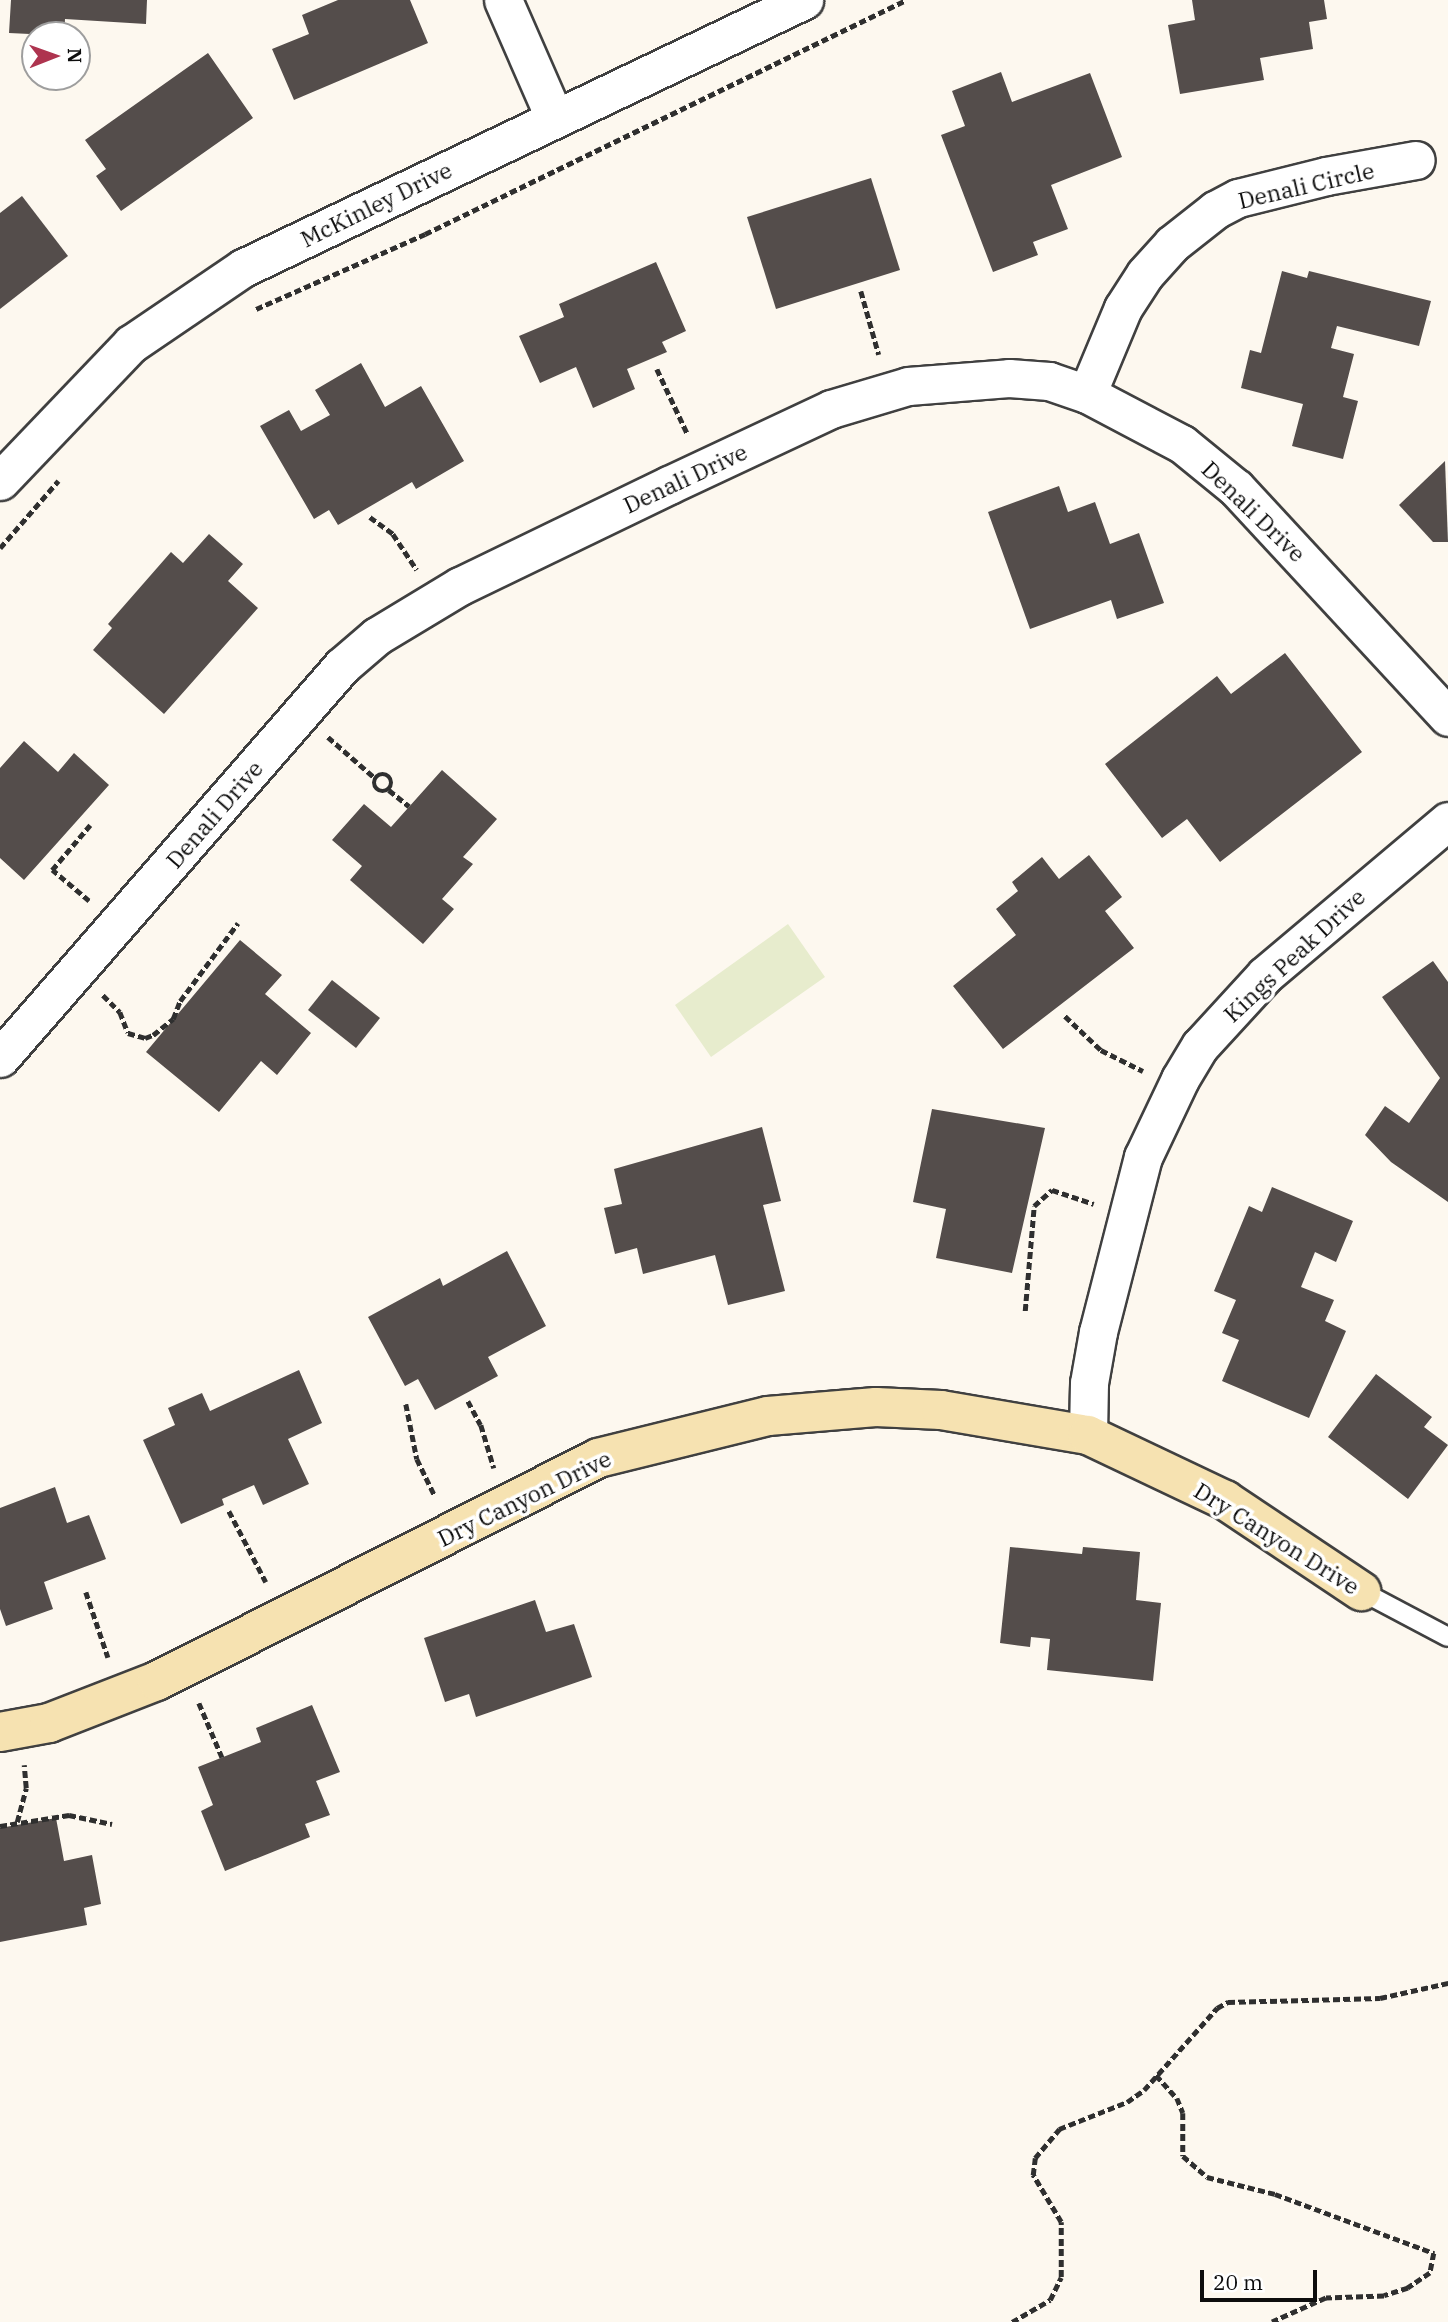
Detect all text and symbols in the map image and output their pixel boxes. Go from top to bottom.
north arrow [21,21,91,91]
text: N [63,48,87,63]
street label: McKinley Drive [296,155,456,253]
street label: Denali Circle [1235,156,1377,214]
street label: Denali Drive [619,437,751,519]
street label: Denali Drive [1196,455,1312,567]
street label: Denali Drive [160,755,268,873]
street label: Kings Peak Drive [1218,882,1370,1028]
street label: Dry Canyon Drive [433,1444,615,1552]
street label: Dry Canyon Drive [1189,1476,1365,1600]
scale bar [1203,2256,1320,2300]
text: 20 m [1213,2268,1263,2296]

